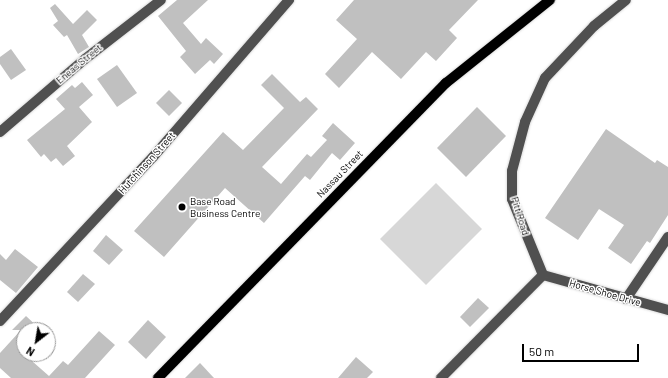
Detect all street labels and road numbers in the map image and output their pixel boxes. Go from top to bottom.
street label: Eneas Street [54,41,104,87]
street label: Hutchinson Street [116,130,178,196]
street label: Nassau Street [314,148,366,200]
street label: Pitt Road [508,195,532,237]
street label: Horse Shoe Drive [568,277,642,309]

